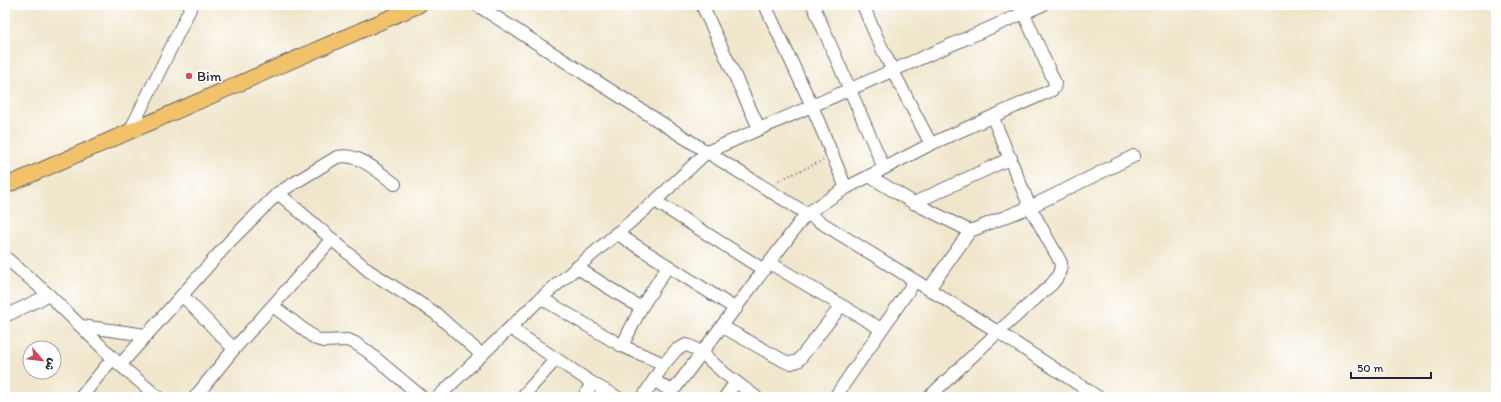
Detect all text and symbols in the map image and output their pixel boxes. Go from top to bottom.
place label: Bim [197,68,222,85]
marker: Bim [184,71,194,81]
north arrow [22,340,62,380]
scale bar [1351,354,1431,380]
text: ش [42,356,59,373]
text: 50 m [1357,361,1383,375]

